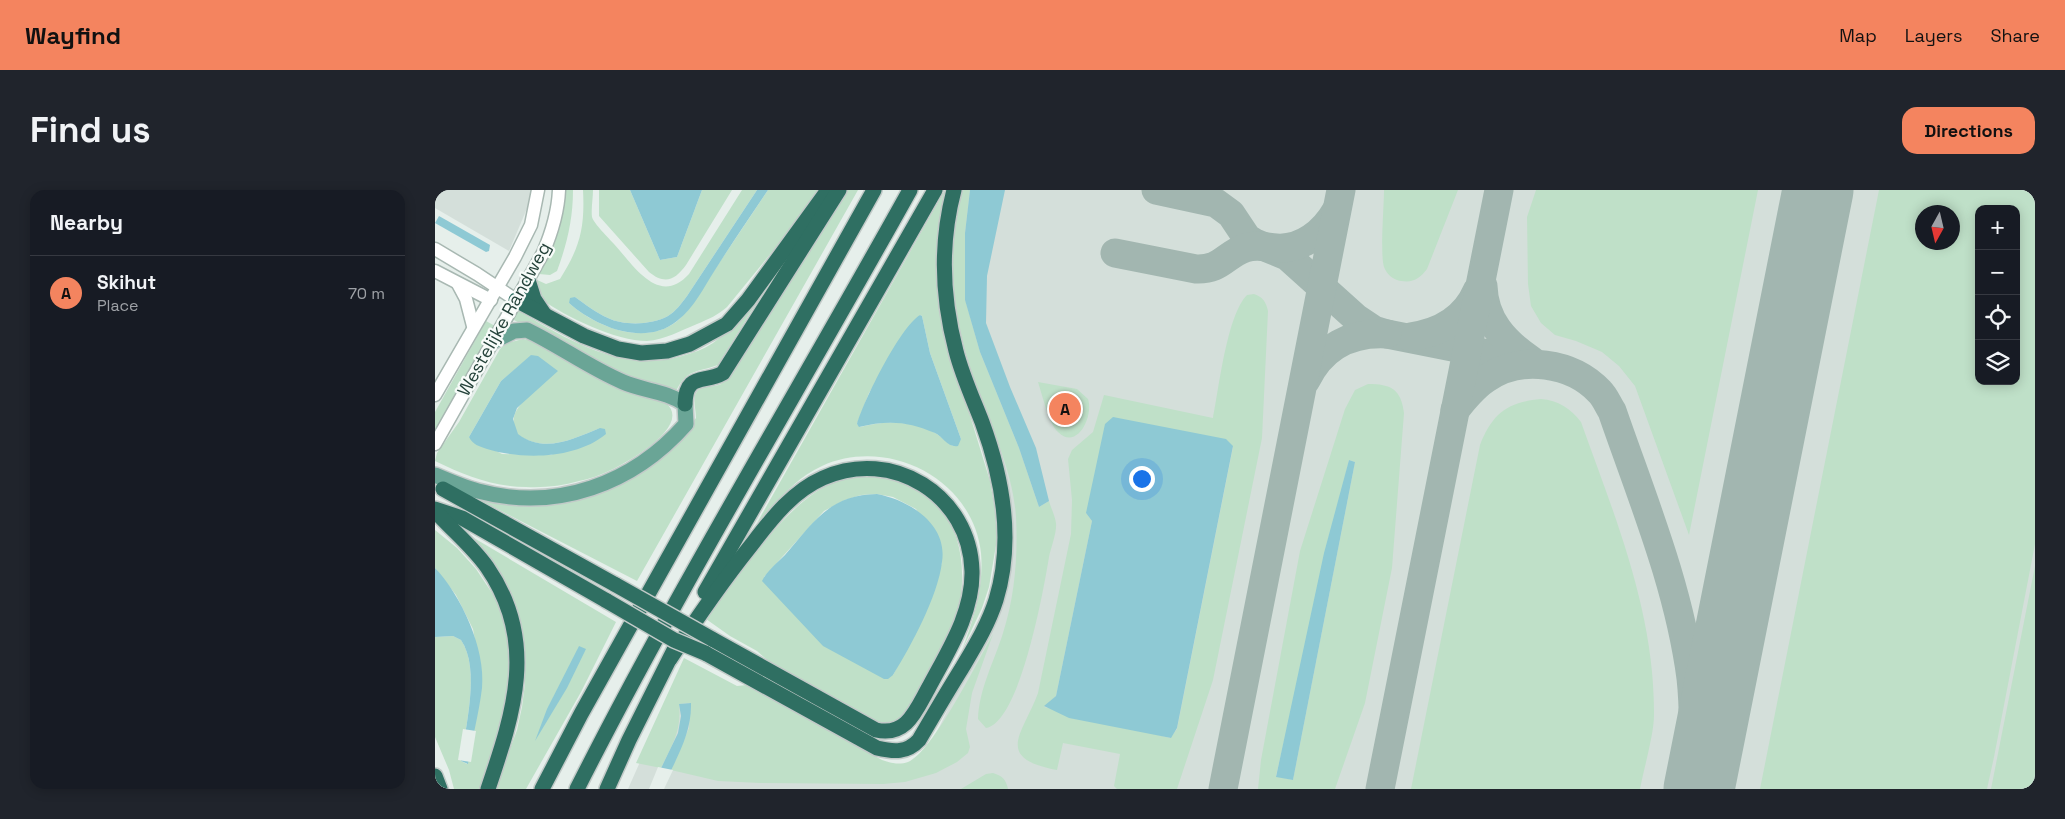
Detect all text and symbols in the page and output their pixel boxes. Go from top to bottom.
text: Wayfind [25,20,121,51]
text: Map [1839,24,1877,47]
text: Layers [1905,24,1962,47]
text: Share [1990,24,2040,47]
button: Directions [1902,107,2035,154]
text: Find us [30,108,151,152]
north arrow [1915,205,1960,250]
map controls [1975,205,2020,385]
button: + [1975,205,2020,250]
text: Nearby [50,209,123,236]
street label: Westelijke Randweg [452,238,555,400]
button: − [1975,250,2020,295]
text: Skihut [97,270,156,295]
text: A [61,283,71,304]
text: 70 m [348,283,385,304]
text: Place [97,295,139,316]
button: locate [1975,295,2020,340]
button: layers [1975,340,2020,385]
pin: A [1049,390,1081,428]
your location [1129,466,1155,492]

